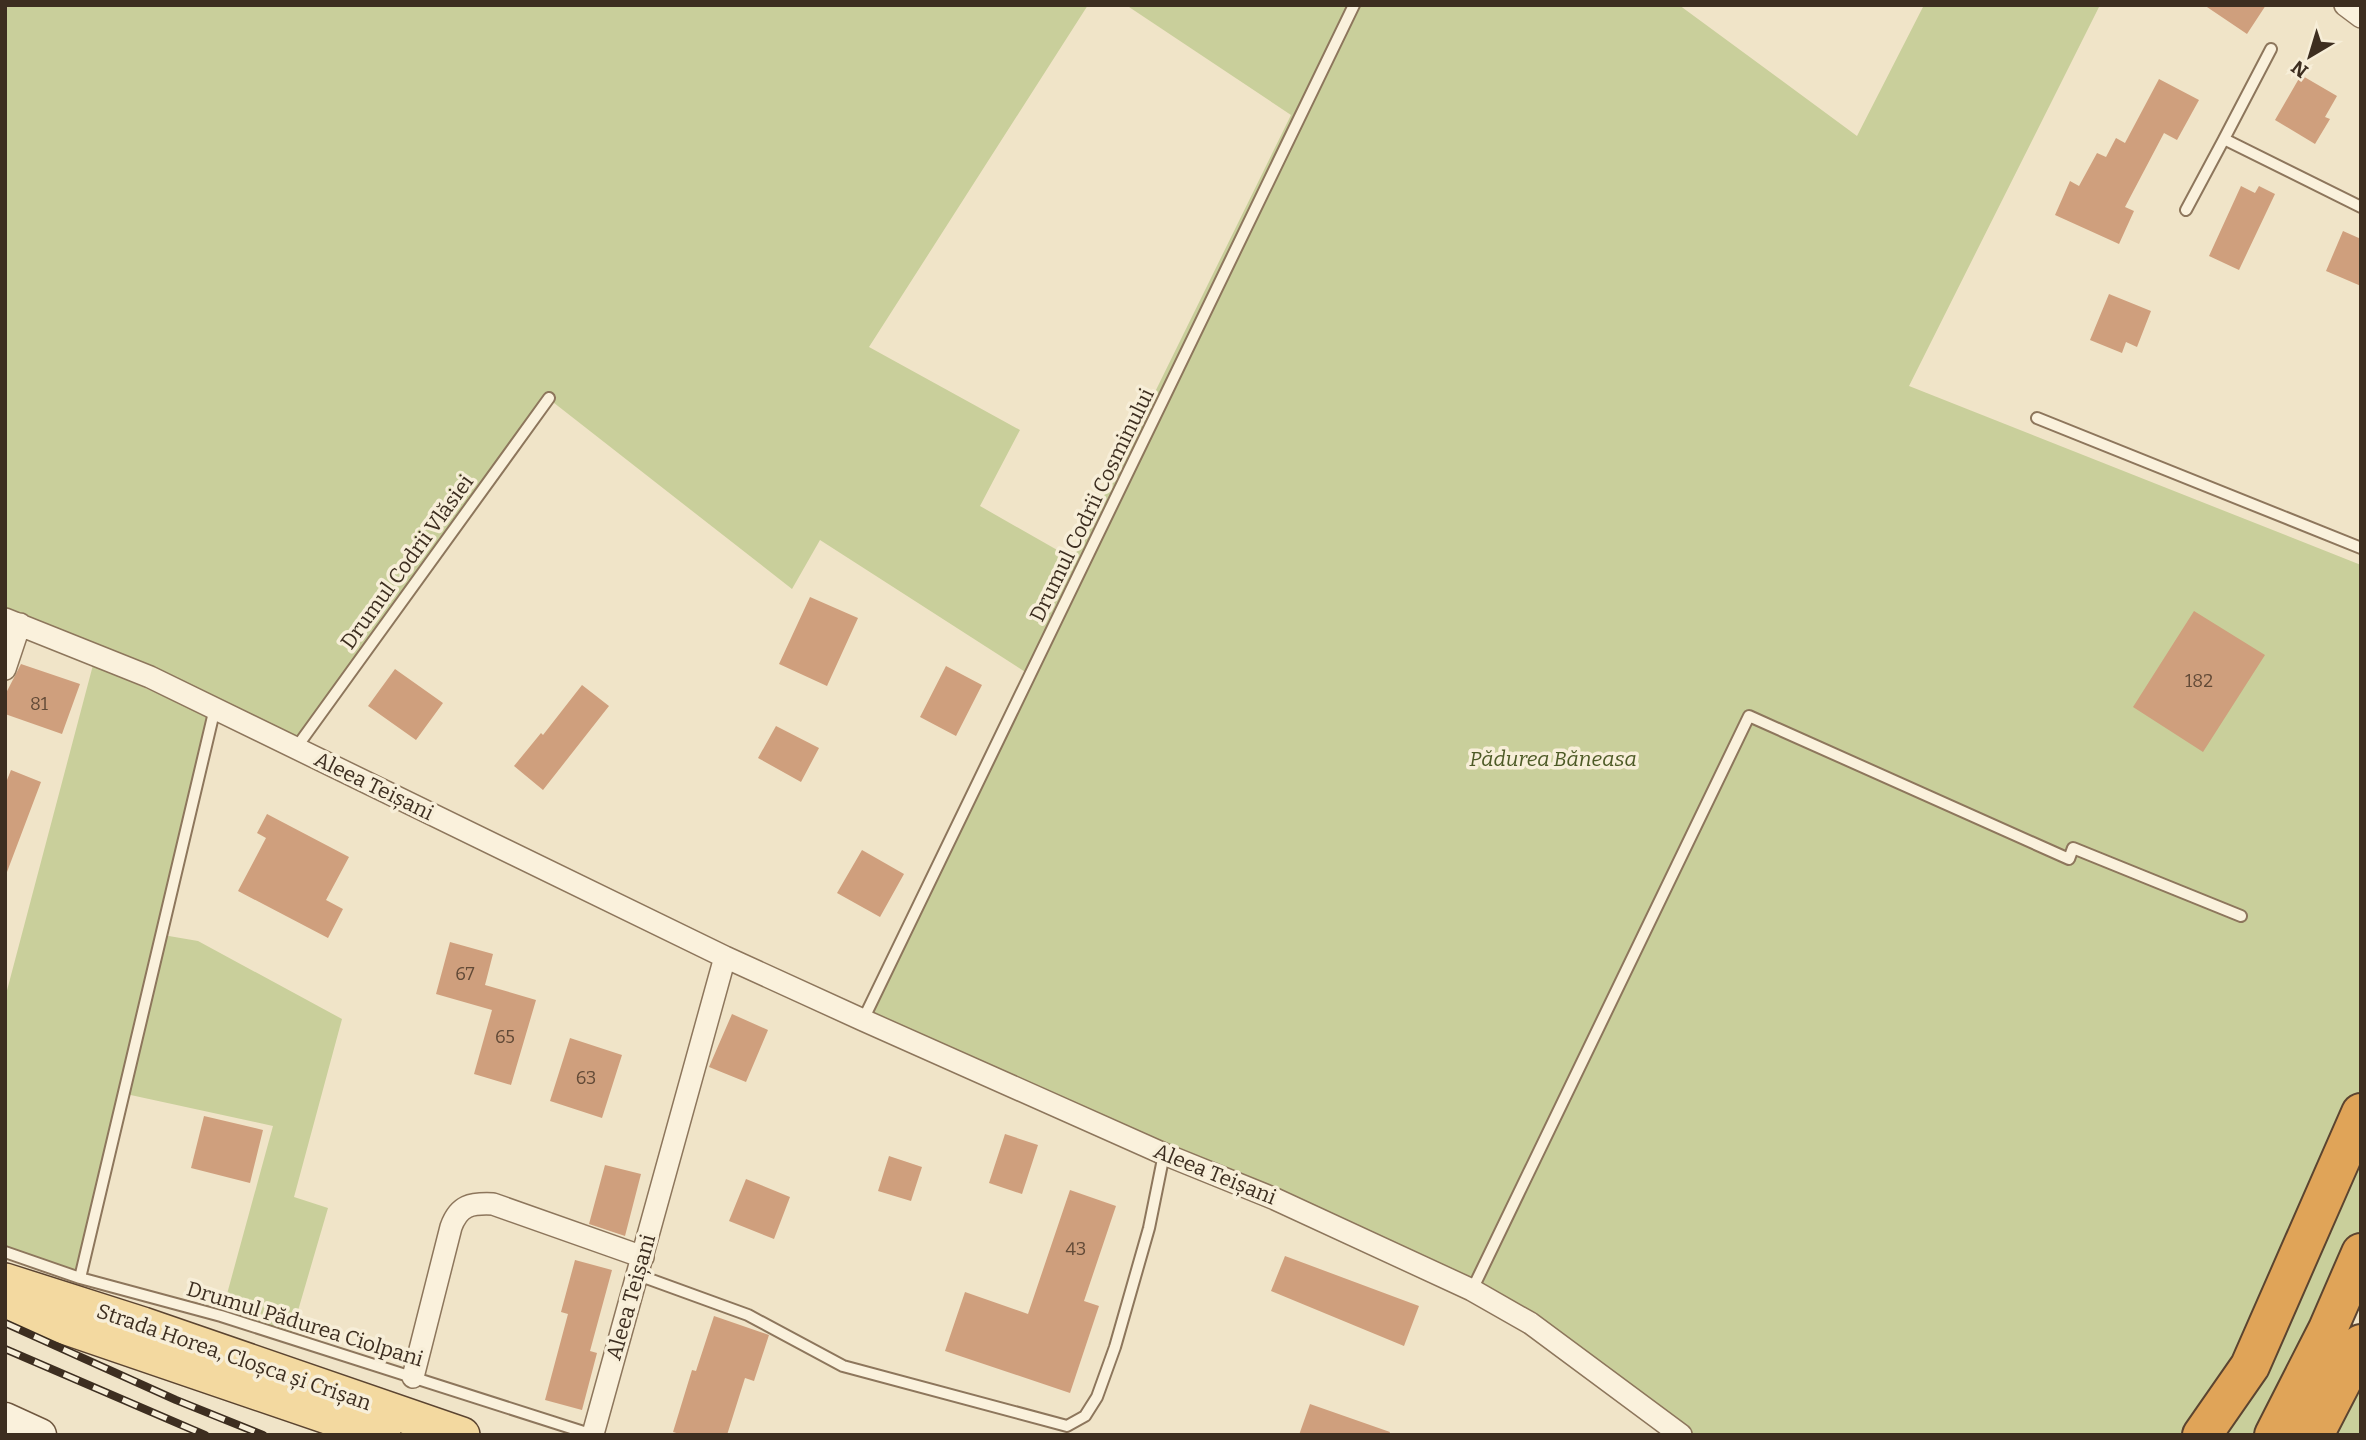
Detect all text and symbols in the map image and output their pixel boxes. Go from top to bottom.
north arrow [2275,21,2345,91]
text: N [2287,55,2313,83]
street label: Drumul Codrii Cosminului [1024,384,1160,626]
street label: Drumul Codrii Vlăsiei [335,470,479,654]
house number: 182 [2185,670,2213,692]
house number: 81 [30,693,49,715]
street label: Aleea Teișani [310,746,438,826]
park label: Pădurea Băneasa [1469,746,1637,772]
house number: 67 [455,963,475,985]
house number: 65 [495,1026,515,1048]
house number: 63 [576,1067,596,1089]
street label: Aleea Teișani [1150,1138,1280,1210]
street label: Aleea Teișani [601,1231,661,1363]
house number: 43 [1066,1238,1086,1260]
street label: Drumul Pădurea Ciolpani [184,1276,426,1372]
street label: Strada Horea, Cloșca și Crișan [93,1298,375,1416]

